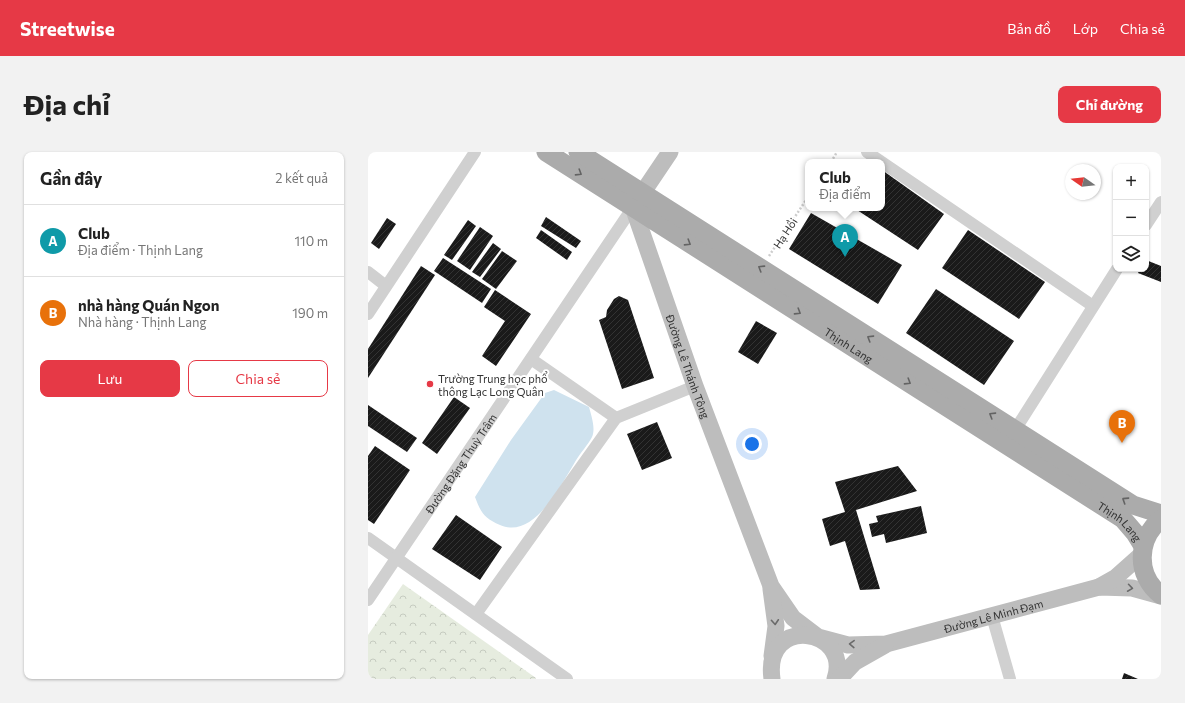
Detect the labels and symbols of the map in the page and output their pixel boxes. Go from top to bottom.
north arrow [1065,164,1101,200]
one-way arrow [575,168,582,176]
street label: Hạ Hồi [770,215,800,251]
pin: A [832,224,858,257]
one-way arrow [684,238,691,245]
one-way arrow [758,266,765,273]
one-way arrow [794,308,801,315]
street label: Đường Lê Thánh Tông [664,312,713,420]
street label: Thịnh Lang [822,324,876,365]
one-way arrow [867,335,874,343]
place label: Trường Trung học phổ thông Lạc Long Quân [438,371,548,398]
one-way arrow [904,377,911,385]
marker: Trường Trung học phổ thông Lạc Long Quân [425,379,435,389]
pin: B [1109,410,1135,443]
street label: Đường Đặng Thuỳ Trâm [421,411,499,516]
one-way arrow [989,412,996,420]
your location [742,434,762,454]
one-way arrow [1122,497,1129,505]
street label: Thịnh Lang [1095,498,1145,544]
one-way arrow [1127,583,1134,592]
street label: Đường Lê Minh Đạm [941,596,1044,635]
one-way arrow [771,619,780,625]
one-way arrow [849,640,855,648]

